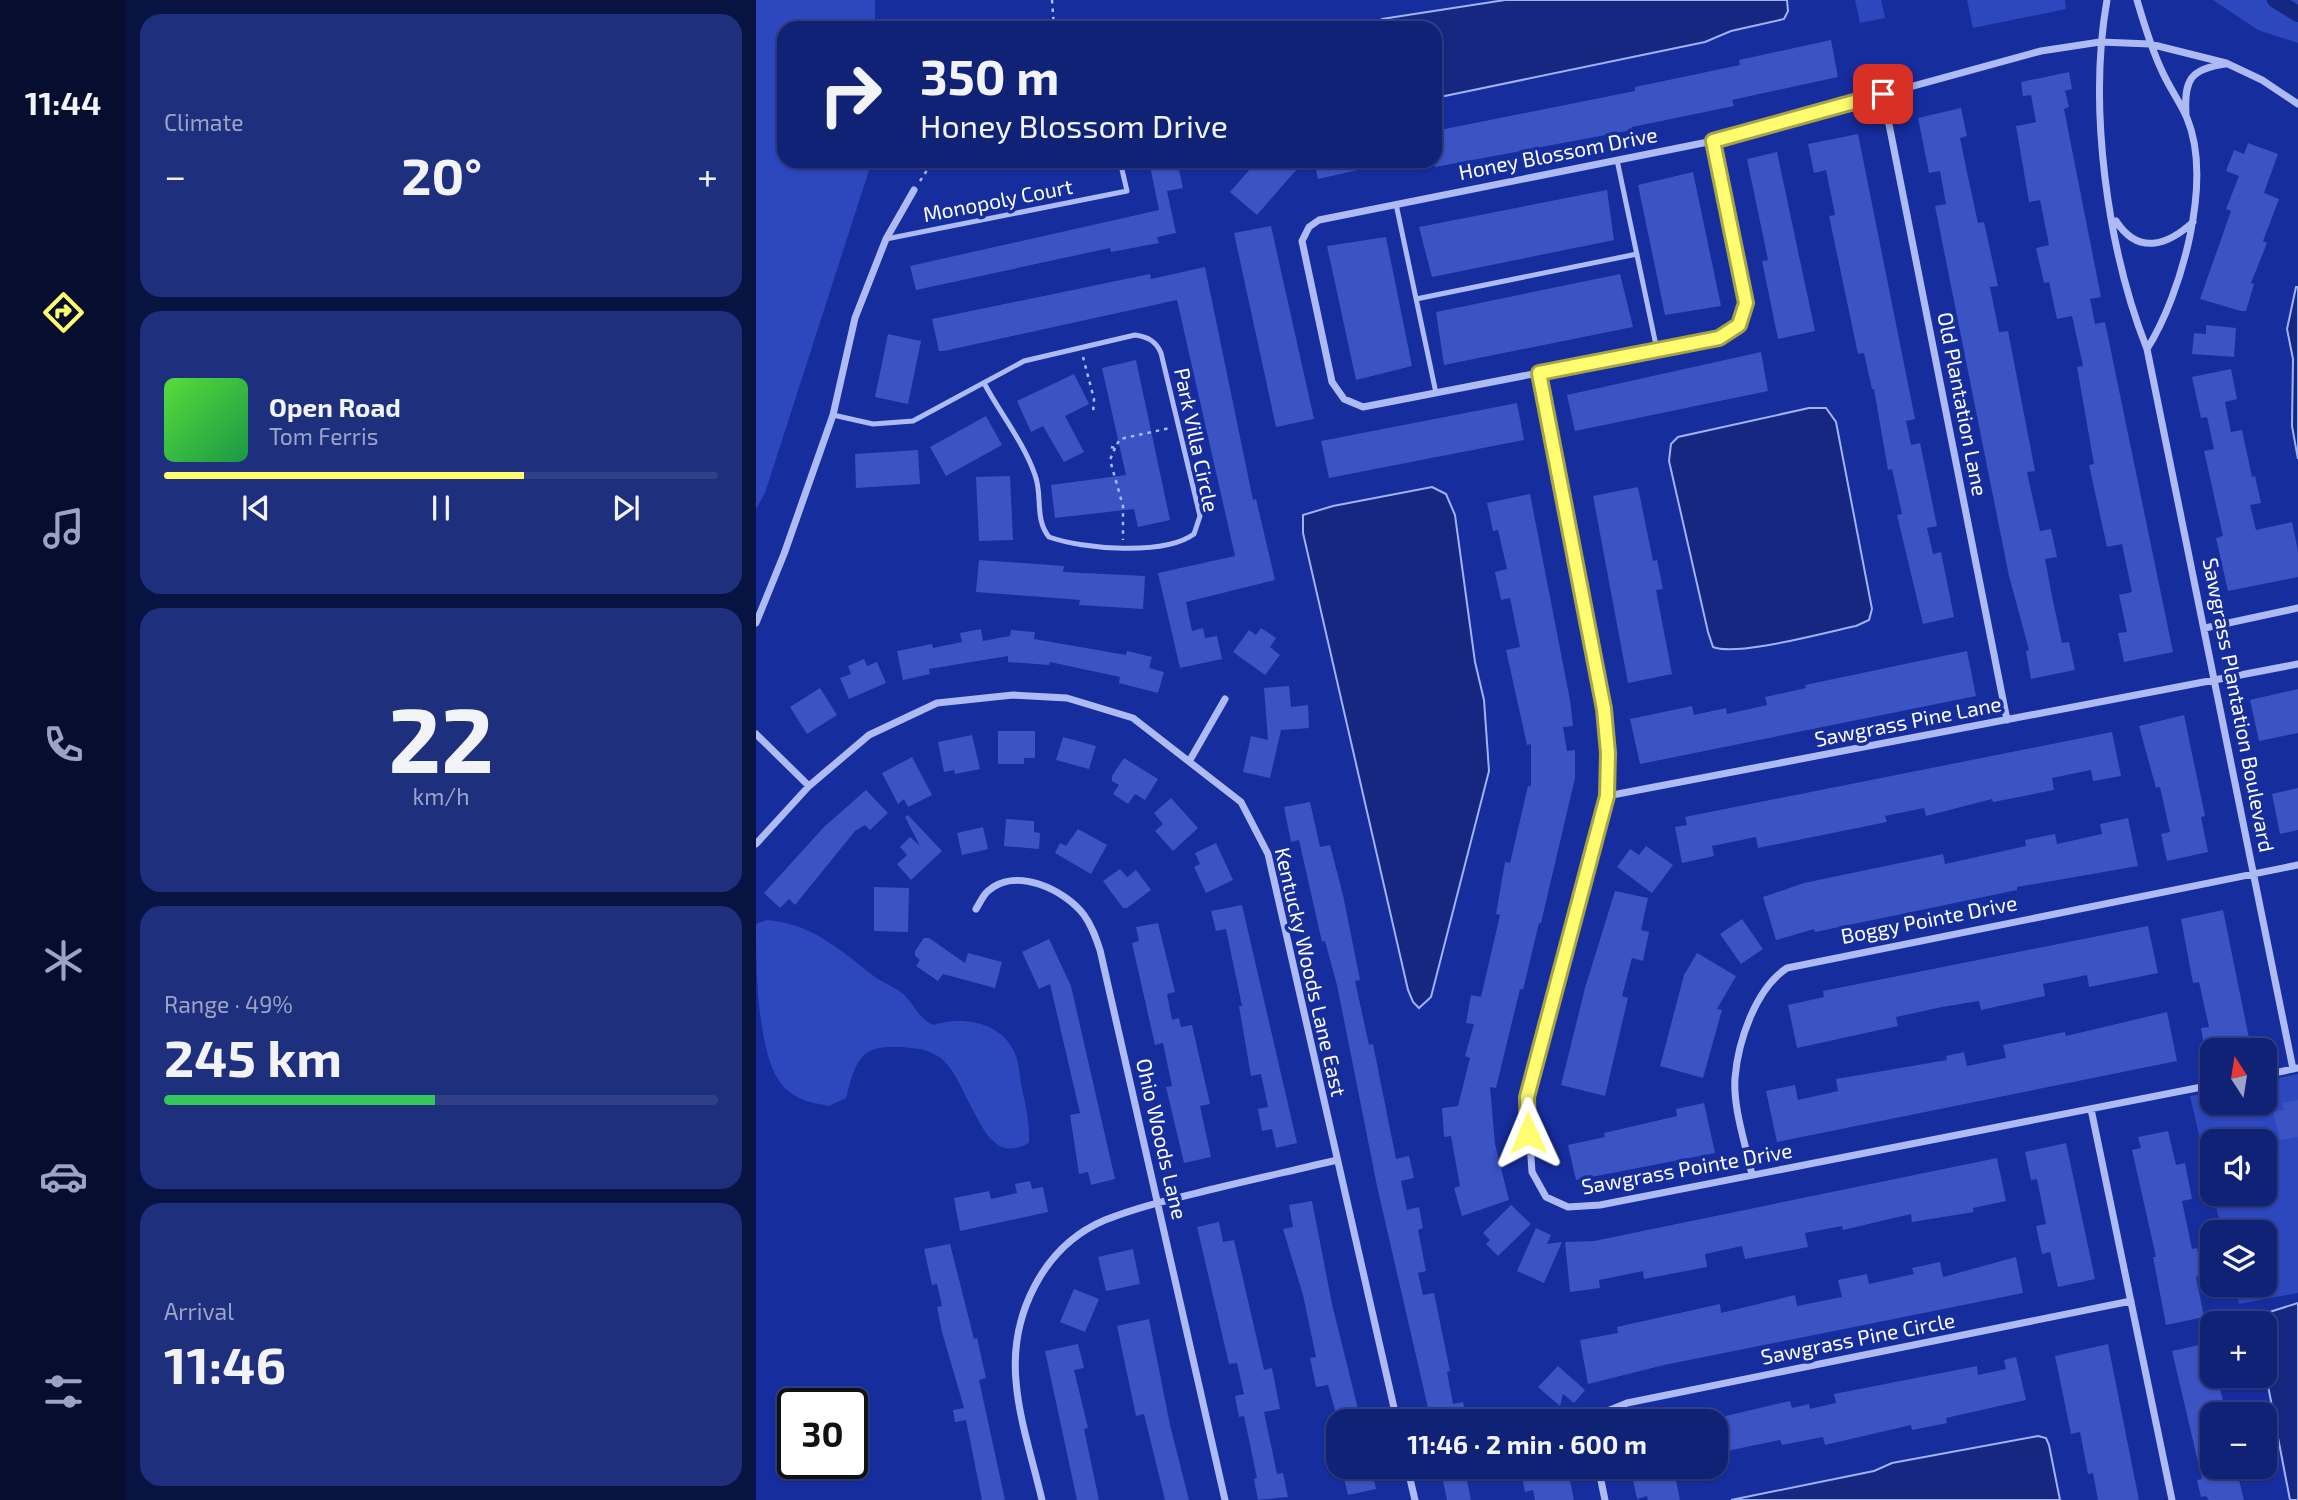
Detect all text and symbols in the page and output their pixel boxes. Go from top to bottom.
text: 350 m [920,46,1060,105]
icon: right [805,49,896,140]
pin [1853,64,1913,124]
icon: arrive [1864,75,1902,113]
text: 11:44 [25,83,101,121]
text: Honey Blossom Drive [920,106,1228,144]
text: Climate [164,108,244,136]
street label: Honey Blossom Drive [1456,121,1659,184]
text: 20° [401,143,482,205]
text: − [164,152,186,198]
text: + [697,152,718,198]
street label: Monopoly Court [921,173,1075,226]
icon: directions [39,288,88,337]
street label: Old Plantation Lane [1933,310,1994,498]
street label: Park Villa Circle [1170,365,1225,514]
text: Open Road [269,391,401,422]
text: Tom Ferris [269,422,378,450]
icon: previous [237,489,275,527]
icon: pause [422,489,460,527]
icon: next [607,489,645,527]
icon: music [39,504,88,553]
street label: Sawgrass Plantation Boulevard [2199,555,2280,854]
text: 22 [388,682,494,791]
street label: Sawgrass Pine Lane [1812,690,2003,751]
icon: phone [39,720,88,769]
text: km/h [412,782,470,810]
street label: Kentucky Woods Lane East [1271,845,1352,1099]
street label: Boggy Pointe Drive [1838,889,2019,948]
icon: climate [39,936,88,985]
text: Range · 49% [164,990,293,1018]
text: 245 km [164,1025,342,1087]
north arrow [2200,1038,2277,1115]
map controls [2200,1038,2277,1479]
street label: Ohio Woods Lane [1132,1056,1193,1222]
position arrow [1491,1096,1565,1170]
button: sound [2200,1129,2277,1206]
street label: Sawgrass Pointe Drive [1579,1137,1794,1198]
icon: car [39,1152,88,1201]
button: layers [2200,1220,2277,1297]
text: Arrival [164,1297,234,1325]
street label: Sawgrass Pine Circle [1759,1306,1957,1369]
button: + [2200,1311,2277,1388]
text: 11:46 [164,1332,286,1394]
icon: filters [39,1367,88,1416]
speed limit sign: 30 [777,1388,868,1479]
button: − [2200,1402,2277,1479]
text: 11:46 · 2 min · 600 m [1407,1428,1647,1459]

